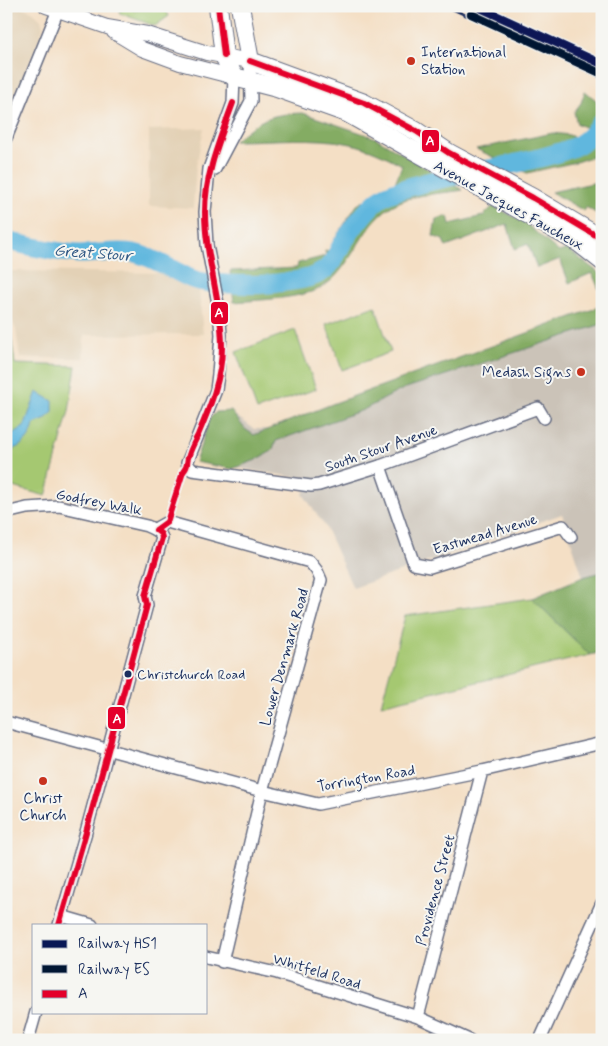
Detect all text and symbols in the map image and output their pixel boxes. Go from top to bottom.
place label: International Station [421,43,506,80]
marker: International Station [405,55,417,67]
line badge: A [421,129,440,153]
text: A [425,132,435,150]
street label: Avenue Jacques Faucheux [430,156,588,256]
water label: Great Stour [53,240,135,267]
line badge: A [210,301,229,325]
text: A [214,304,224,322]
place label: Medash Signs [482,363,571,384]
marker: Medash Signs [575,366,587,378]
street label: South Stour Avenue [322,420,440,478]
street label: Godfrey Walk [54,485,144,521]
street label: Eastmead Avenue [431,510,540,560]
street label: Lower Denmark Road [256,586,314,728]
place label: Christchurch Road [137,666,245,684]
marker: Christchurch Road [123,669,133,679]
line badge: A [107,706,126,730]
text: A [112,710,122,728]
street label: Torrington Road [316,761,417,798]
marker: Christ Church [37,775,49,787]
place label: Christ Church [19,789,67,826]
street label: Providence Street [411,832,461,948]
legend [32,924,208,1014]
text: Railway HS1 [78,934,157,954]
street label: Whitfeld Road [270,949,363,995]
text: Railway ES [78,960,150,980]
text: A [78,984,88,1004]

